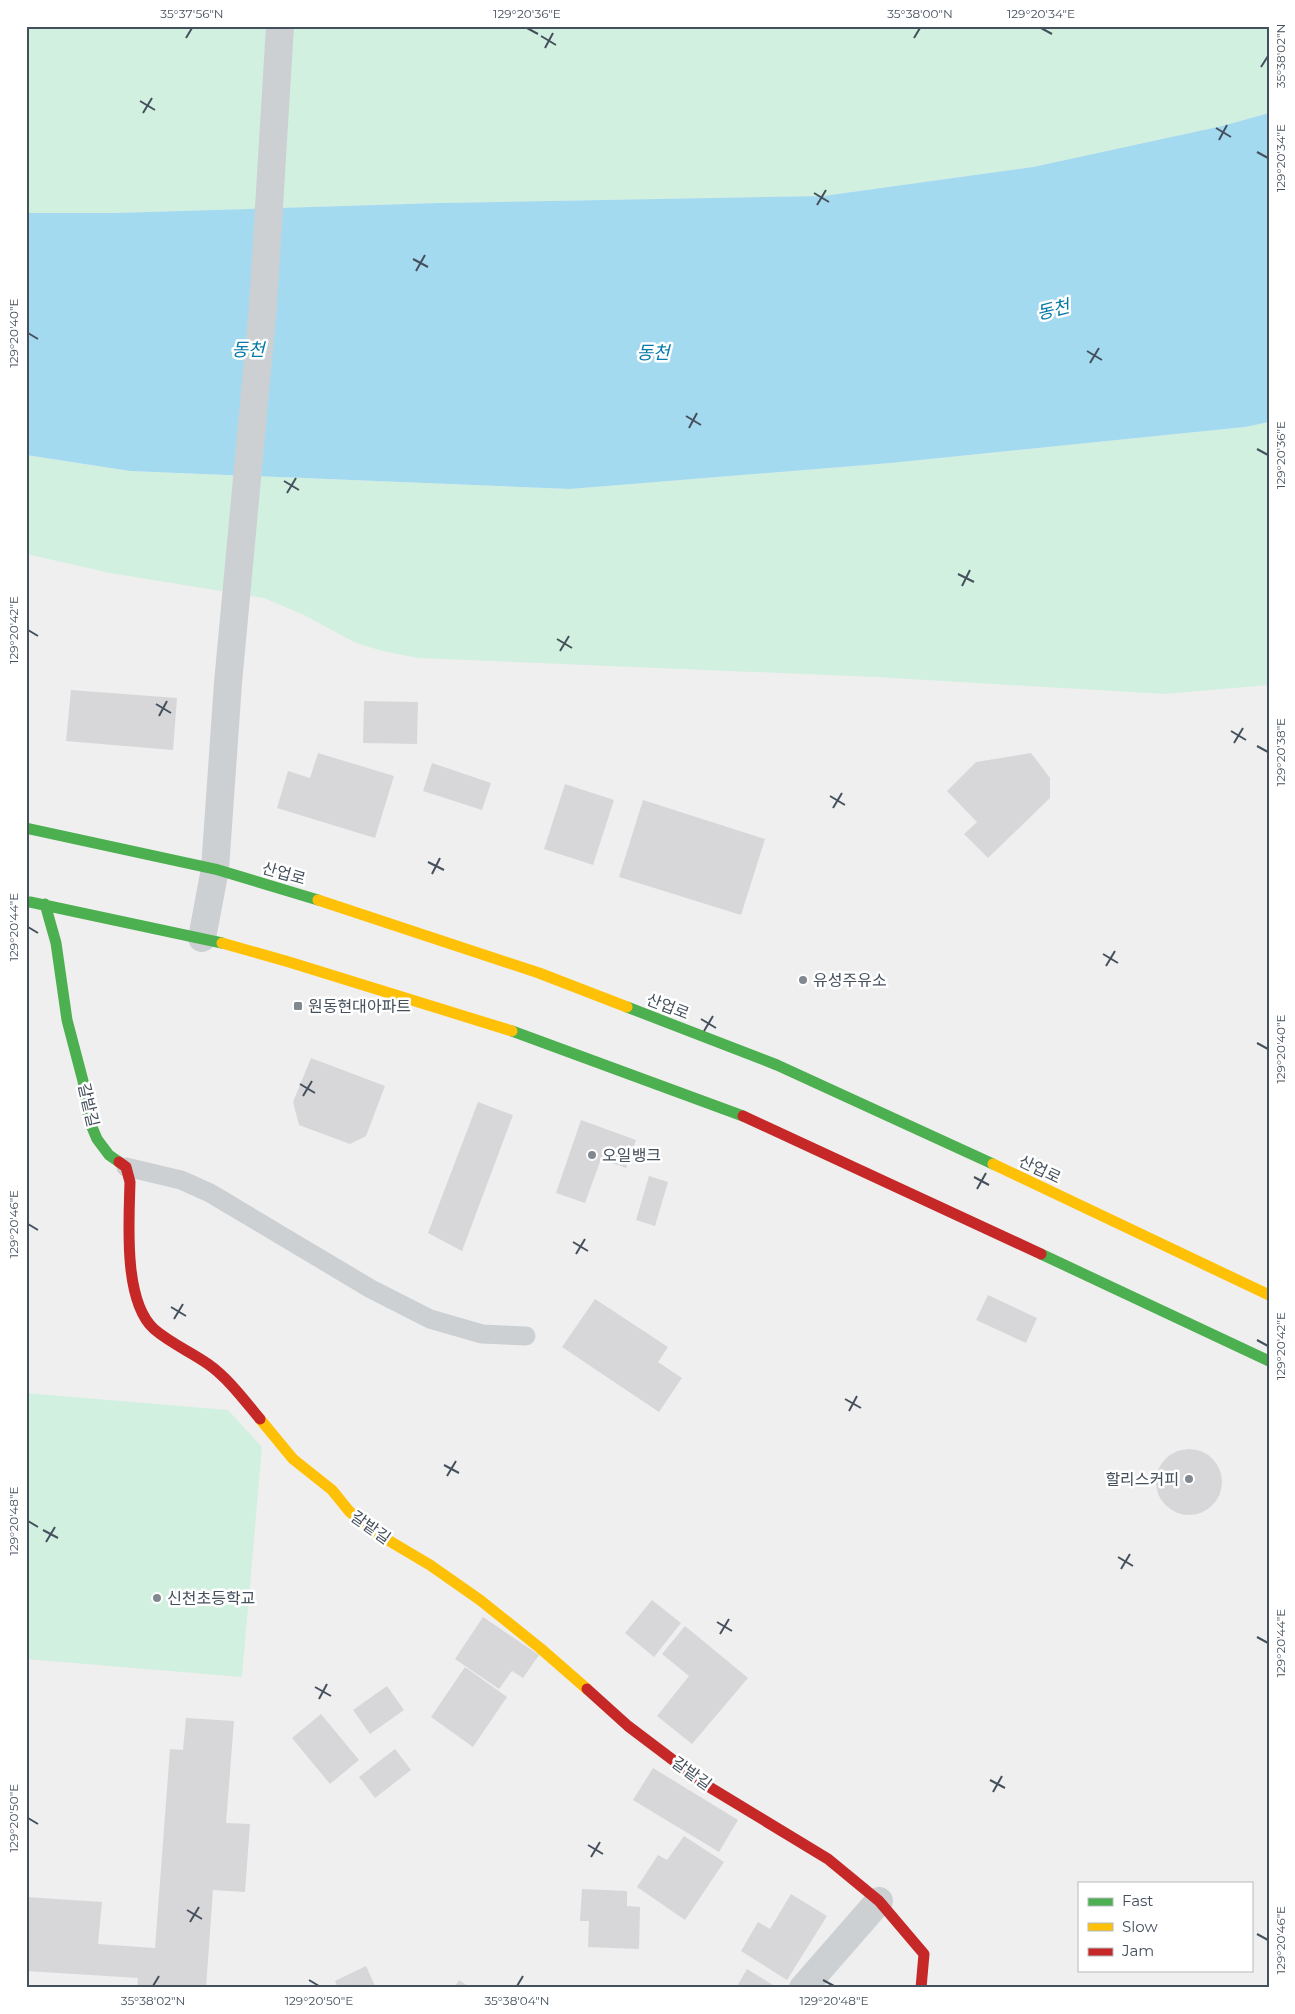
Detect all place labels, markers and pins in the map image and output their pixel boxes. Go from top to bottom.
place label: 유성주유소 [813,971,887,990]
marker: 유성주유소 [797,974,809,986]
place label: 원동현대아파트 [308,997,411,1016]
marker: 원동현대아파트 [292,1000,304,1012]
place label: 오일뱅크 [602,1146,661,1165]
marker: 오일뱅크 [586,1149,598,1161]
place label: 할리스커피 [1105,1470,1179,1489]
marker: 할리스커피 [1183,1473,1195,1485]
place label: 신천초등학교 [167,1589,255,1608]
marker: 신천초등학교 [151,1592,163,1604]

